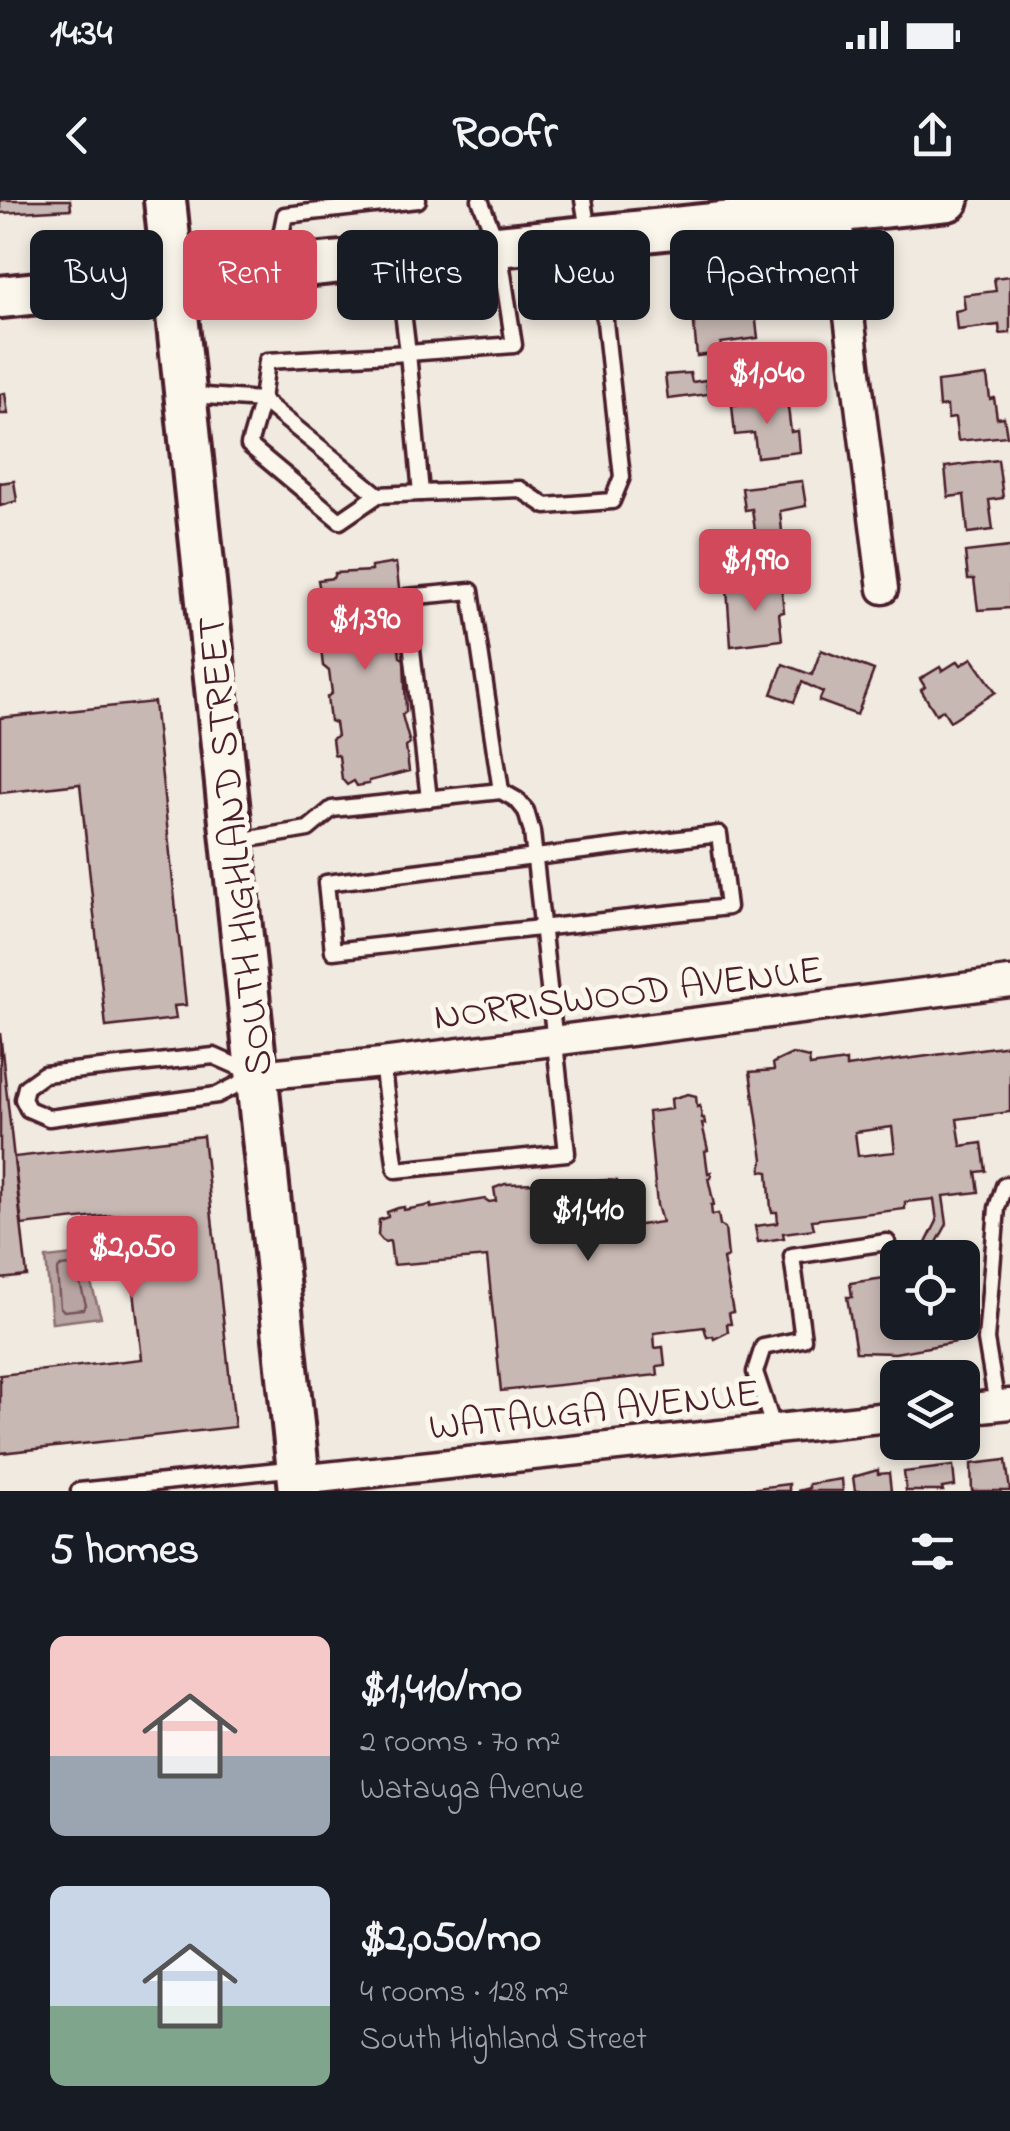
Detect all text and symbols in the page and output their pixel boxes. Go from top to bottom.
text: 14:34 [50,7,112,63]
text: Roofr [452,102,558,168]
icon: back [50,108,105,163]
icon: share [905,108,960,163]
chip: Buy [30,230,163,320]
chip: Rent [183,230,317,320]
chip: Filters [337,230,498,320]
chip: New [518,230,650,320]
chip: Apartment [670,230,894,320]
pin: $1,040 [686,342,848,427]
text: $1,040 [729,351,805,398]
pin: $1,990 [674,529,836,614]
text: $1,990 [721,538,789,585]
pin: $1,390 [284,588,446,673]
text: $1,390 [329,597,401,644]
street label: SOUTH HIGHLAND STREET [184,613,291,1078]
street label: NORRISWOOD AVENUE [431,942,827,1049]
pin: $1,410 [507,1179,669,1264]
text: $1,410 [552,1188,624,1235]
pin: $2,050 [51,1216,213,1301]
text: $2,050 [89,1225,175,1272]
map controls [880,1240,980,1460]
button: locate [880,1240,980,1340]
button: layers [880,1360,980,1460]
street label: WATAUGA AVENUE [426,1366,763,1459]
text: 5 homes [50,1521,199,1582]
icon: filters [905,1524,960,1579]
text: $1,410/mo [360,1659,522,1720]
icon: home [130,1676,250,1796]
text: 2 rooms · 70 m² [360,1720,560,1767]
text: Watauga Avenue [360,1767,584,1814]
text: $2,050/mo [360,1909,541,1970]
icon: home [130,1926,250,2046]
text: 4 rooms · 128 m² [360,1970,569,2017]
text: South Highland Street [360,2017,647,2064]

